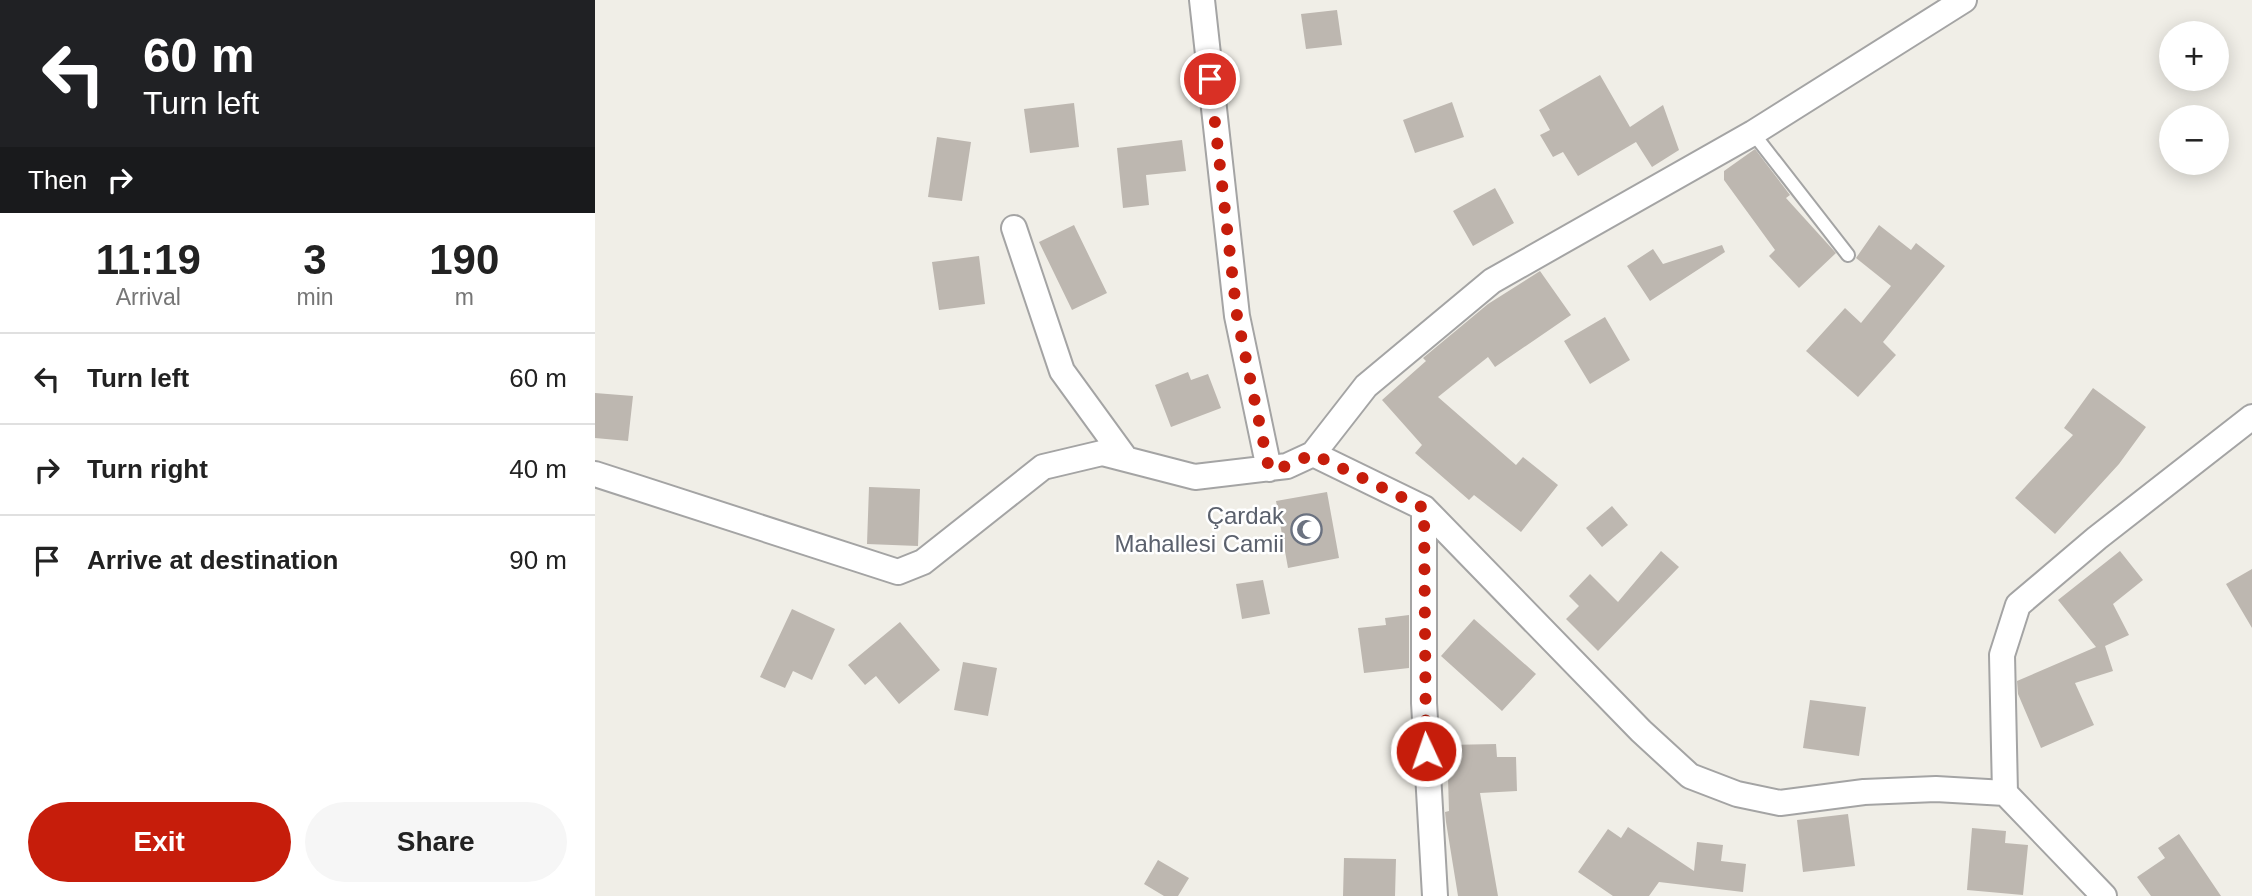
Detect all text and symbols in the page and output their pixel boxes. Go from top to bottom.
map controls [2159,21,2229,175]
button: + [2159,21,2229,91]
icon: left [28,28,119,119]
text: 60 m [143,28,255,82]
pin [1180,49,1240,109]
icon: arrive [1191,60,1229,98]
text: Turn left [143,85,259,121]
button: − [2159,105,2229,175]
icon: right [101,161,139,199]
text: Then [28,165,87,195]
text: 11:19 [96,236,201,283]
text: 3 [303,236,327,283]
text: 190 [429,236,499,283]
text: Arrival [116,284,181,310]
text: min [296,284,334,310]
text: m [455,284,474,310]
icon: left [28,360,66,398]
text: Turn left [87,363,189,393]
text: 60 m [509,363,567,393]
icon: right [28,451,66,489]
text: Turn right [87,454,208,484]
text: 40 m [509,454,567,484]
place label: Çardak Mahallesi Camii [1115,502,1285,557]
mosque icon: Çardak Mahallesi Camii [1290,513,1324,547]
icon: arrive [28,542,66,580]
text: Arrive at destination [87,545,338,575]
text: 90 m [509,545,567,575]
position arrow [1389,714,1463,788]
button: Exit [28,802,291,882]
button: Share [305,802,567,882]

